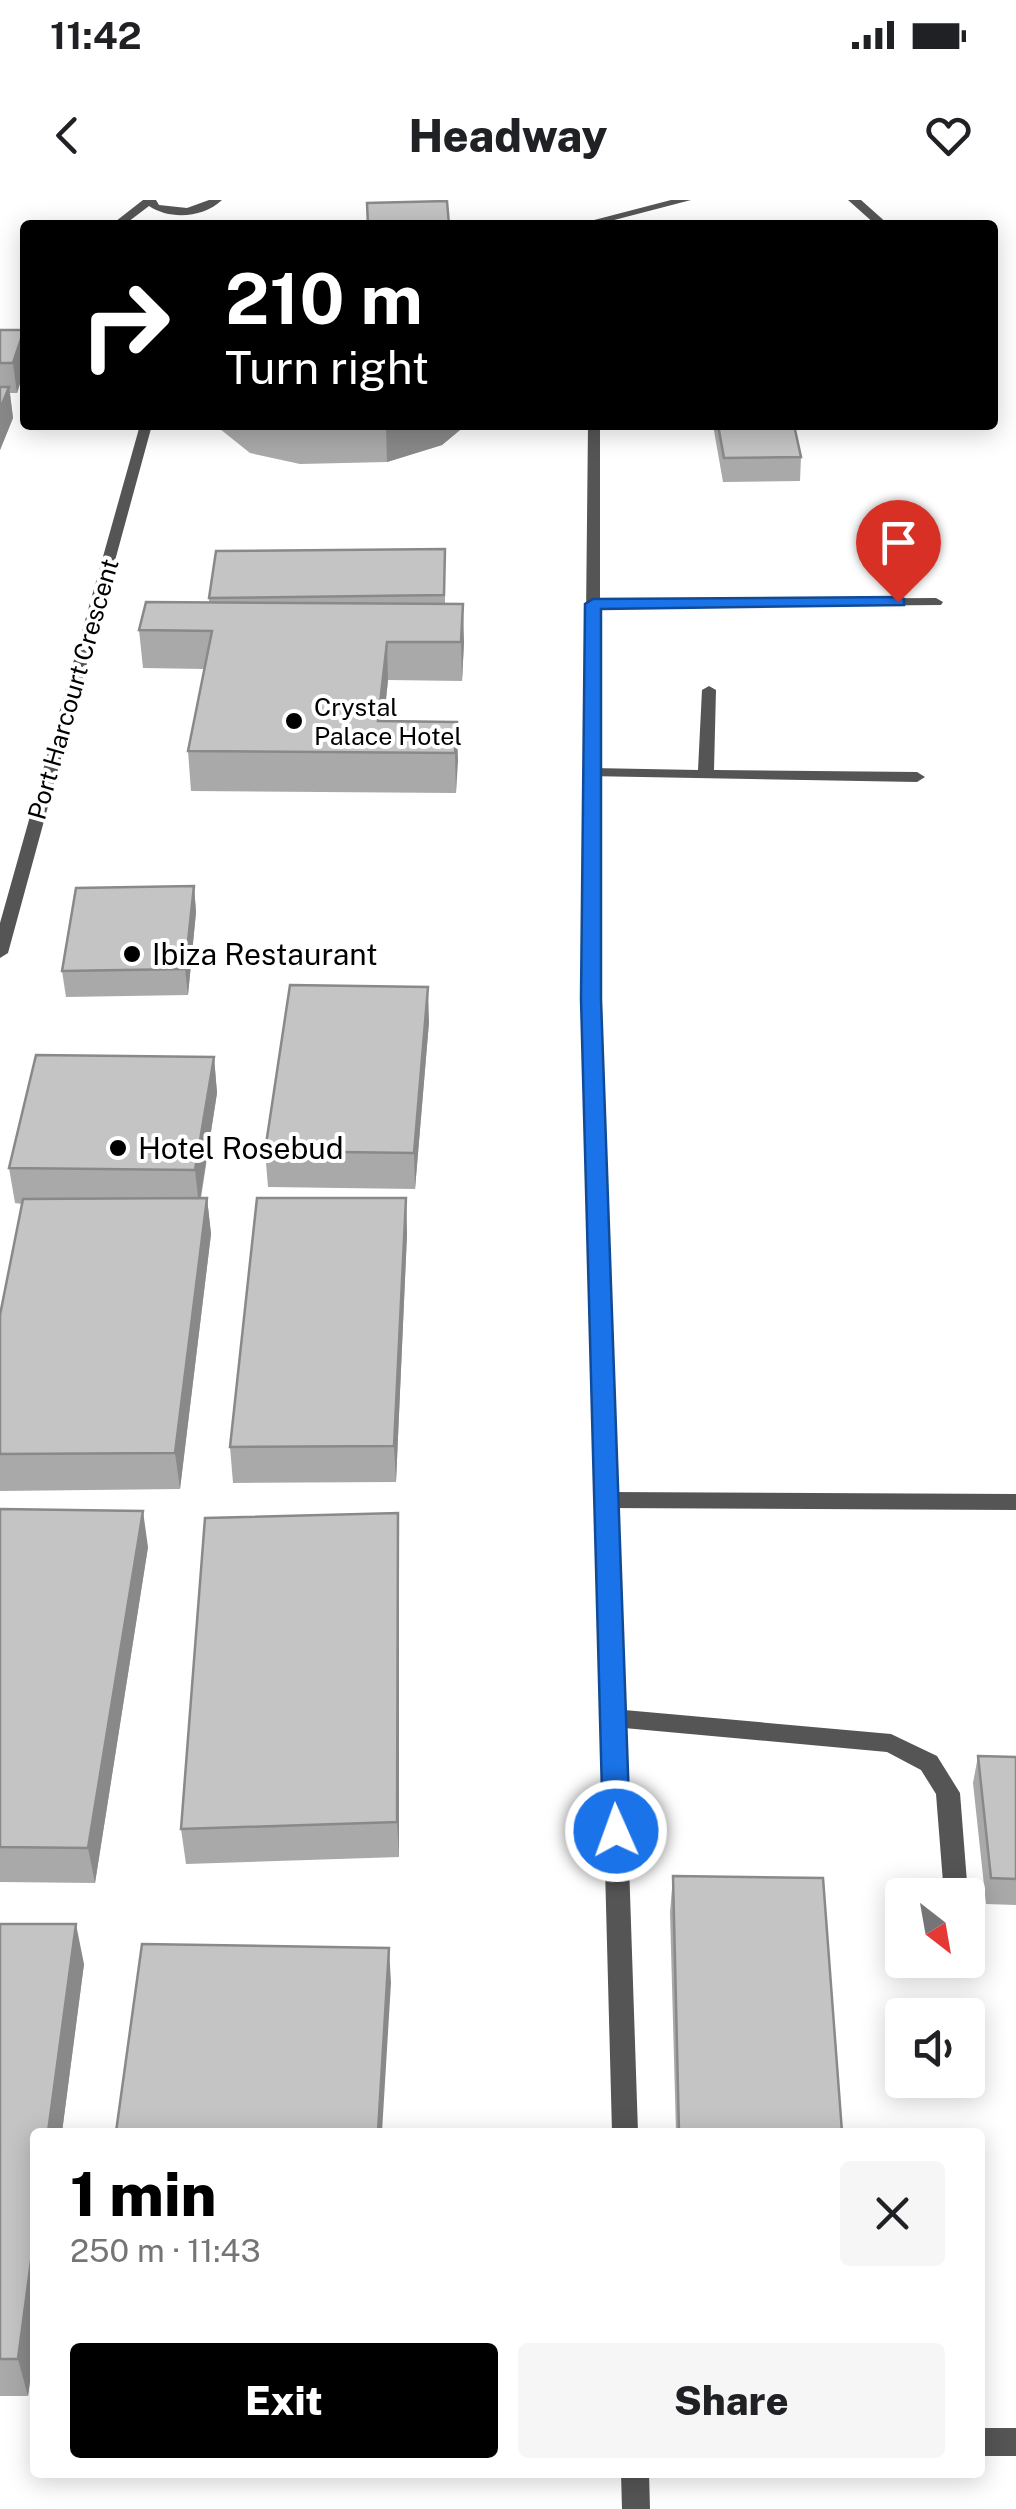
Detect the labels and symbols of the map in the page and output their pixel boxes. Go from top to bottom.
pin [856,500,941,603]
street label: Port Harcourt Crescent [21,555,125,823]
place label: Crystal Palace Hotel [314,692,462,751]
marker: Crystal Palace Hotel [283,710,305,732]
place label: Ibiza Restaurant [152,936,378,972]
marker: Ibiza Restaurant [121,943,143,965]
place label: Hotel Rosebud [138,1130,344,1166]
marker: Hotel Rosebud [107,1137,129,1159]
position arrow [564,1779,668,1883]
north arrow [885,1878,985,1978]

